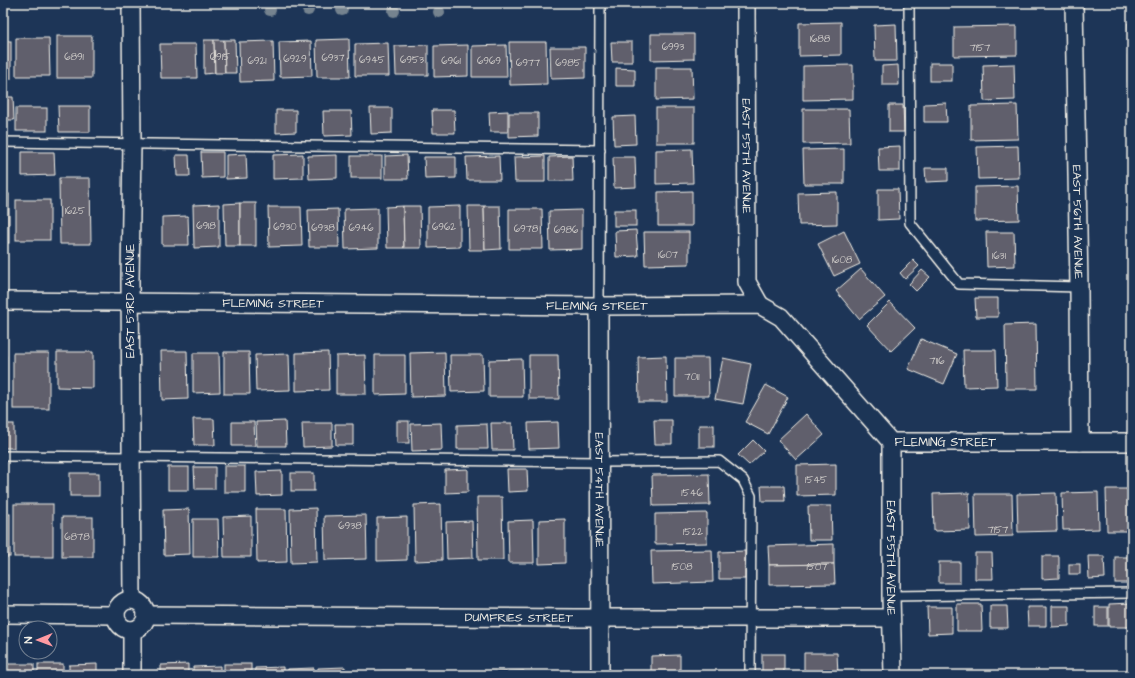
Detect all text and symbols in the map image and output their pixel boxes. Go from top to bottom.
house number: 1688 [810,32,831,46]
house number: 6993 [662,40,684,54]
house number: 7157 [970,41,990,55]
house number: 6891 [64,50,85,64]
house number: 6915 [210,50,230,64]
house number: 6937 [321,51,345,65]
house number: 6929 [283,52,307,66]
house number: 6945 [359,53,385,67]
house number: 6953 [400,53,424,67]
house number: 6921 [248,54,267,68]
house number: 6961 [441,54,461,68]
house number: 6969 [477,54,501,68]
house number: 6977 [516,56,540,70]
house number: 6985 [555,56,581,70]
street label: EAST 55TH AVENUE [738,98,755,214]
street label: EAST 56TH AVENUE [1068,165,1087,279]
house number: 1625 [65,204,85,218]
house number: 6918 [196,219,216,233]
house number: 6930 [273,220,297,234]
house number: 6962 [432,220,456,234]
house number: 6938 [311,221,335,235]
house number: 6946 [348,221,374,235]
house number: 6978 [514,222,539,236]
house number: 6986 [554,223,579,237]
street label: EAST 53RD AVENUE [122,244,139,358]
house number: 1607 [658,248,678,262]
house number: 1631 [992,249,1007,263]
house number: 1608 [832,253,853,267]
street label: FLEMING STREET [222,294,324,312]
street label: FLEMING STREET [546,297,648,315]
house number: 7116 [930,354,945,368]
house number: 7011 [684,370,700,384]
street label: EAST 54TH AVENUE [591,433,608,547]
street label: FLEMING STREET [894,434,997,451]
house number: 1545 [805,473,827,487]
house number: 1546 [681,486,703,500]
street label: EAST 55TH AVENUE [882,500,900,616]
house number: 6938 [338,519,362,533]
house number: 7157 [988,523,1008,537]
house number: 1522 [683,525,703,539]
house number: 6878 [64,530,90,544]
house number: 1508 [671,560,693,574]
house number: 1507 [807,560,827,574]
street label: DUMFRIES STREET [465,609,574,626]
north arrow [18,620,58,660]
text: N [21,636,36,644]

